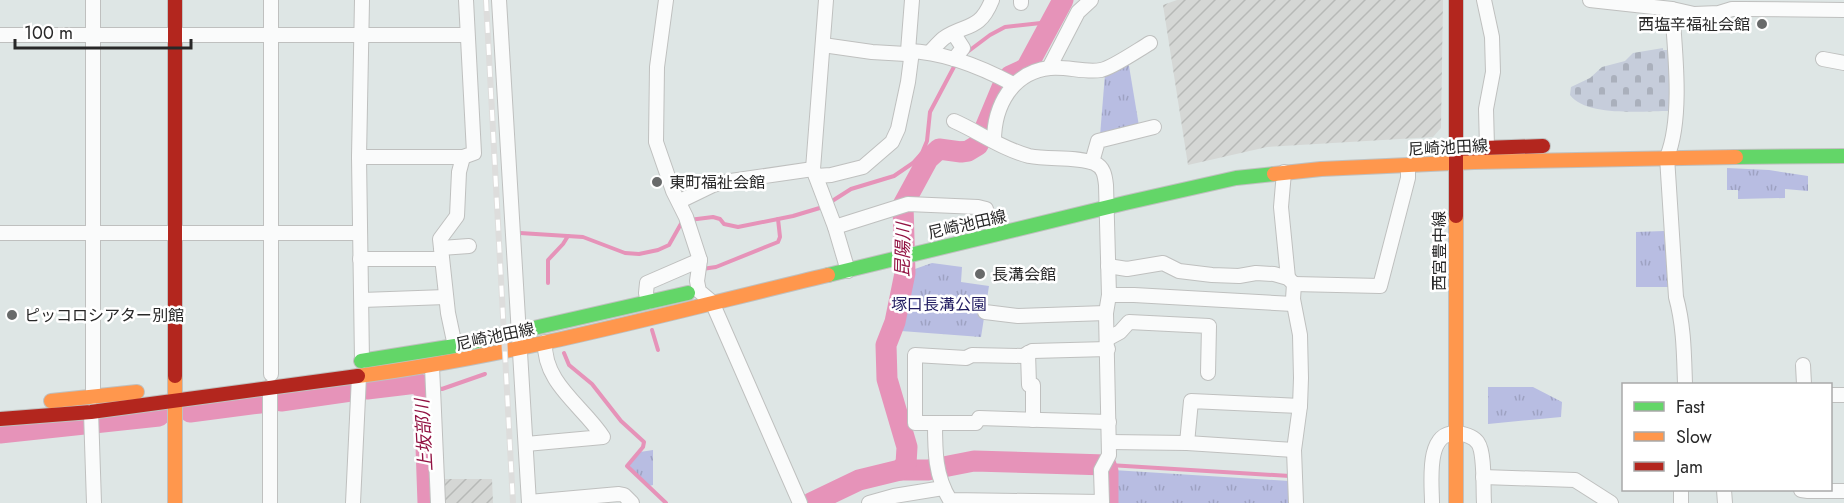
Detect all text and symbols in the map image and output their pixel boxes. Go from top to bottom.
scale bar [15,12,190,50]
place label: 西塩辛福祉会館 [1638,13,1750,36]
marker: 西塩辛福祉会館 [1755,17,1769,31]
text: 100 m [24,20,73,46]
street label: 尼崎池田線 [1407,134,1489,161]
place label: 東町福祉会館 [669,171,765,194]
marker: 東町福祉会館 [650,175,664,189]
street label: 尼崎池田線 [926,204,1009,245]
street label: 西宮豊中線 [1428,211,1451,291]
water label: 昆陽川 [890,221,917,277]
place label: 長溝会館 [992,263,1056,286]
marker: 長溝会館 [973,267,987,281]
park label: 塚口長溝公園 [891,293,987,316]
place label: ピッコロシアター別館 [24,304,184,327]
marker: ピッコロシアター別館 [5,308,19,322]
street label: 尼崎池田線 [454,317,537,356]
legend [1622,383,1832,491]
text: Fast [1676,394,1705,420]
water label: 上坂部川 [409,396,439,472]
text: Slow [1676,424,1713,450]
text: Jam [1674,454,1703,480]

